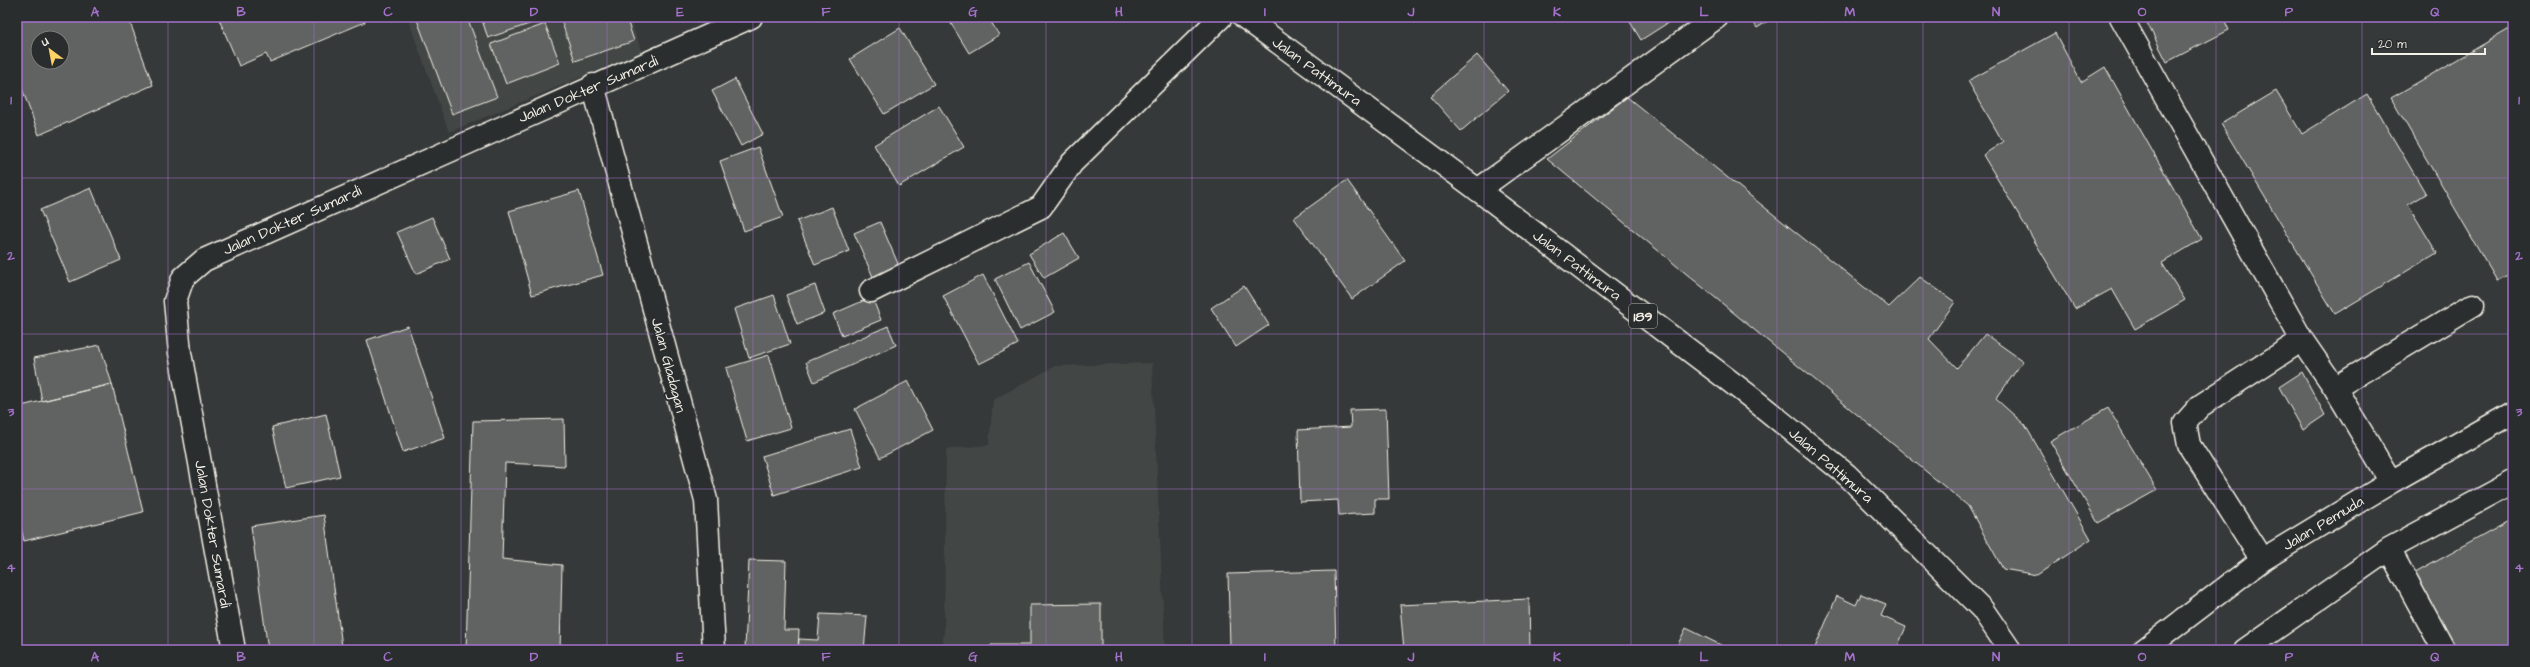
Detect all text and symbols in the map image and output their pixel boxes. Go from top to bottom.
text: A [91,3,100,21]
text: B [236,3,246,21]
text: C [383,3,393,21]
text: D [530,3,539,21]
text: E [676,3,684,21]
text: F [821,3,831,21]
text: G [968,3,978,21]
text: H [1115,3,1123,21]
text: I [1264,3,1266,21]
text: J [1407,3,1415,21]
text: K [1553,3,1561,21]
text: L [1699,3,1709,21]
text: M [1845,3,1856,21]
text: N [1992,3,2000,21]
text: O [2138,3,2147,21]
text: P [2285,3,2294,21]
text: Q [2430,3,2440,21]
north arrow [30,30,70,70]
scale bar [2372,30,2485,56]
street label: Jalan Pattimura [1268,32,1366,111]
text: U [38,34,52,50]
text: 20 m [2378,36,2407,53]
street label: Jalan Dokter Sumardi [515,50,662,128]
text: 1 [10,91,12,109]
text: 1 [2518,91,2520,109]
street label: Jalan Dokter Sumardi [220,180,366,260]
street label: Jalan Pattimura [1528,225,1626,306]
text: 2 [6,247,15,265]
text: 2 [2514,247,2523,265]
road number: 189 [1629,304,1657,328]
street label: Jalan Gladagan [645,315,691,416]
text: 3 [7,403,15,421]
text: 3 [2515,403,2523,421]
street label: Jalan Pattimura [1784,423,1878,508]
street label: Jalan Dokter Sumardi [189,459,236,610]
street label: Jalan Pemuda [2279,491,2368,556]
text: 4 [7,559,16,577]
text: 4 [2515,559,2524,577]
text: A [91,648,100,666]
text: B [236,648,246,666]
text: C [383,648,393,666]
text: D [530,648,539,666]
text: E [676,648,684,666]
text: F [821,648,831,666]
text: G [968,648,978,666]
text: H [1115,648,1123,666]
text: I [1264,648,1266,666]
text: J [1407,648,1415,666]
text: K [1553,648,1561,666]
text: L [1699,648,1709,666]
text: M [1845,648,1856,666]
text: N [1992,648,2000,666]
text: O [2138,648,2147,666]
text: P [2285,648,2294,666]
text: Q [2430,648,2440,666]

